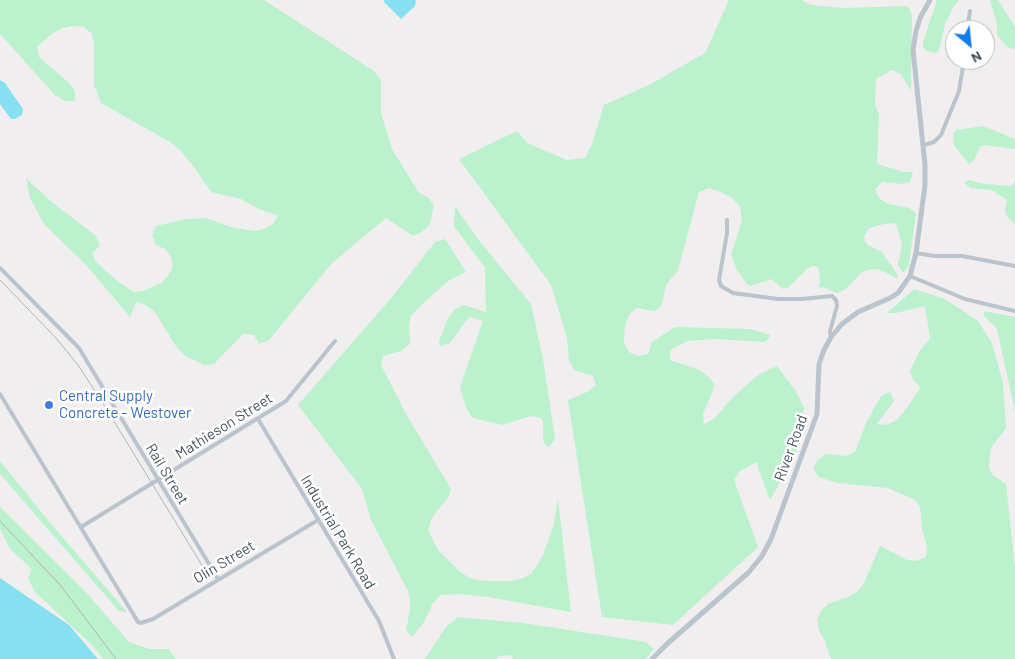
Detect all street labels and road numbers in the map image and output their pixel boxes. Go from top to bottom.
street label: Mathieson Street [172,389,276,463]
street label: River Road [771,412,811,484]
street label: Rail Street [142,440,192,508]
street label: Industrial Park Road [297,472,379,592]
street label: Olin Street [190,537,258,587]

